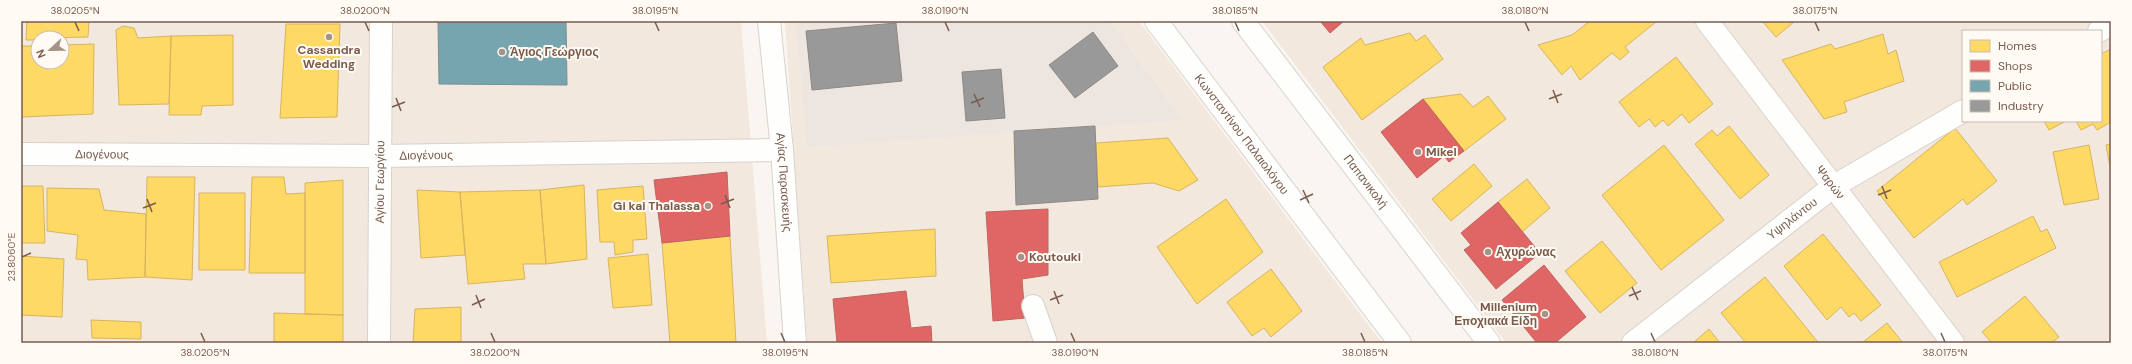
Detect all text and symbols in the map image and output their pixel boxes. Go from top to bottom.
text: 38.0205°N [50,4,100,17]
text: 38.0200°N [340,4,390,17]
text: 38.0195°N [632,4,678,17]
text: 38.0190°N [922,4,969,17]
text: 38.0185°N [1212,4,1258,17]
text: 38.0180°N [1502,4,1548,17]
text: 38.0175°N [1792,4,1838,17]
north arrow [30,30,70,70]
legend [1962,30,2102,122]
marker: Cassandra Wedding [324,32,334,42]
text: Homes [1998,38,2037,54]
place label: Cassandra Wedding [298,42,360,72]
place label: Άγιος Γεώργιος [510,44,599,60]
text: N [33,47,49,60]
marker: Άγιος Γεώργιος [497,47,507,57]
text: Shops [1998,58,2033,74]
street label: Κωνσταντίνου Παλαιολόγου [1191,71,1293,198]
text: Public [1998,78,2032,94]
text: Industry [1998,98,2044,114]
street label: Αγίας Παρασκευής [772,132,796,233]
street label: Αγίου Γεωργίου [372,140,388,224]
place label: Mikel [1426,144,1457,160]
street label: Διογένους [75,146,129,163]
street label: Διογένους [399,147,453,164]
marker: Mikel [1413,147,1423,157]
street label: Παπανικολή [1340,151,1391,212]
street label: Ψαρών [1812,162,1848,203]
street label: Υψηλάντου [1764,194,1821,243]
place label: Gi kai Thalassa [613,198,700,214]
marker: Gi kai Thalassa [703,201,713,211]
text: 23.8060°E [5,232,18,281]
place label: Αχυρώνας [1496,244,1556,260]
marker: Αχυρώνας [1483,247,1493,257]
place label: Koutouki [1029,249,1081,265]
marker: Koutouki [1016,252,1026,262]
place label: Millenium Εποχιακά Είδη [1454,299,1537,329]
marker: Millenium Εποχιακά Είδη [1540,309,1550,319]
text: 38.0205°N [180,346,230,359]
text: 38.0200°N [470,346,520,359]
text: 38.0195°N [762,346,808,359]
text: 38.0190°N [1052,346,1099,359]
text: 38.0185°N [1342,346,1388,359]
text: 38.0180°N [1632,346,1678,359]
text: 38.0175°N [1922,346,1968,359]

